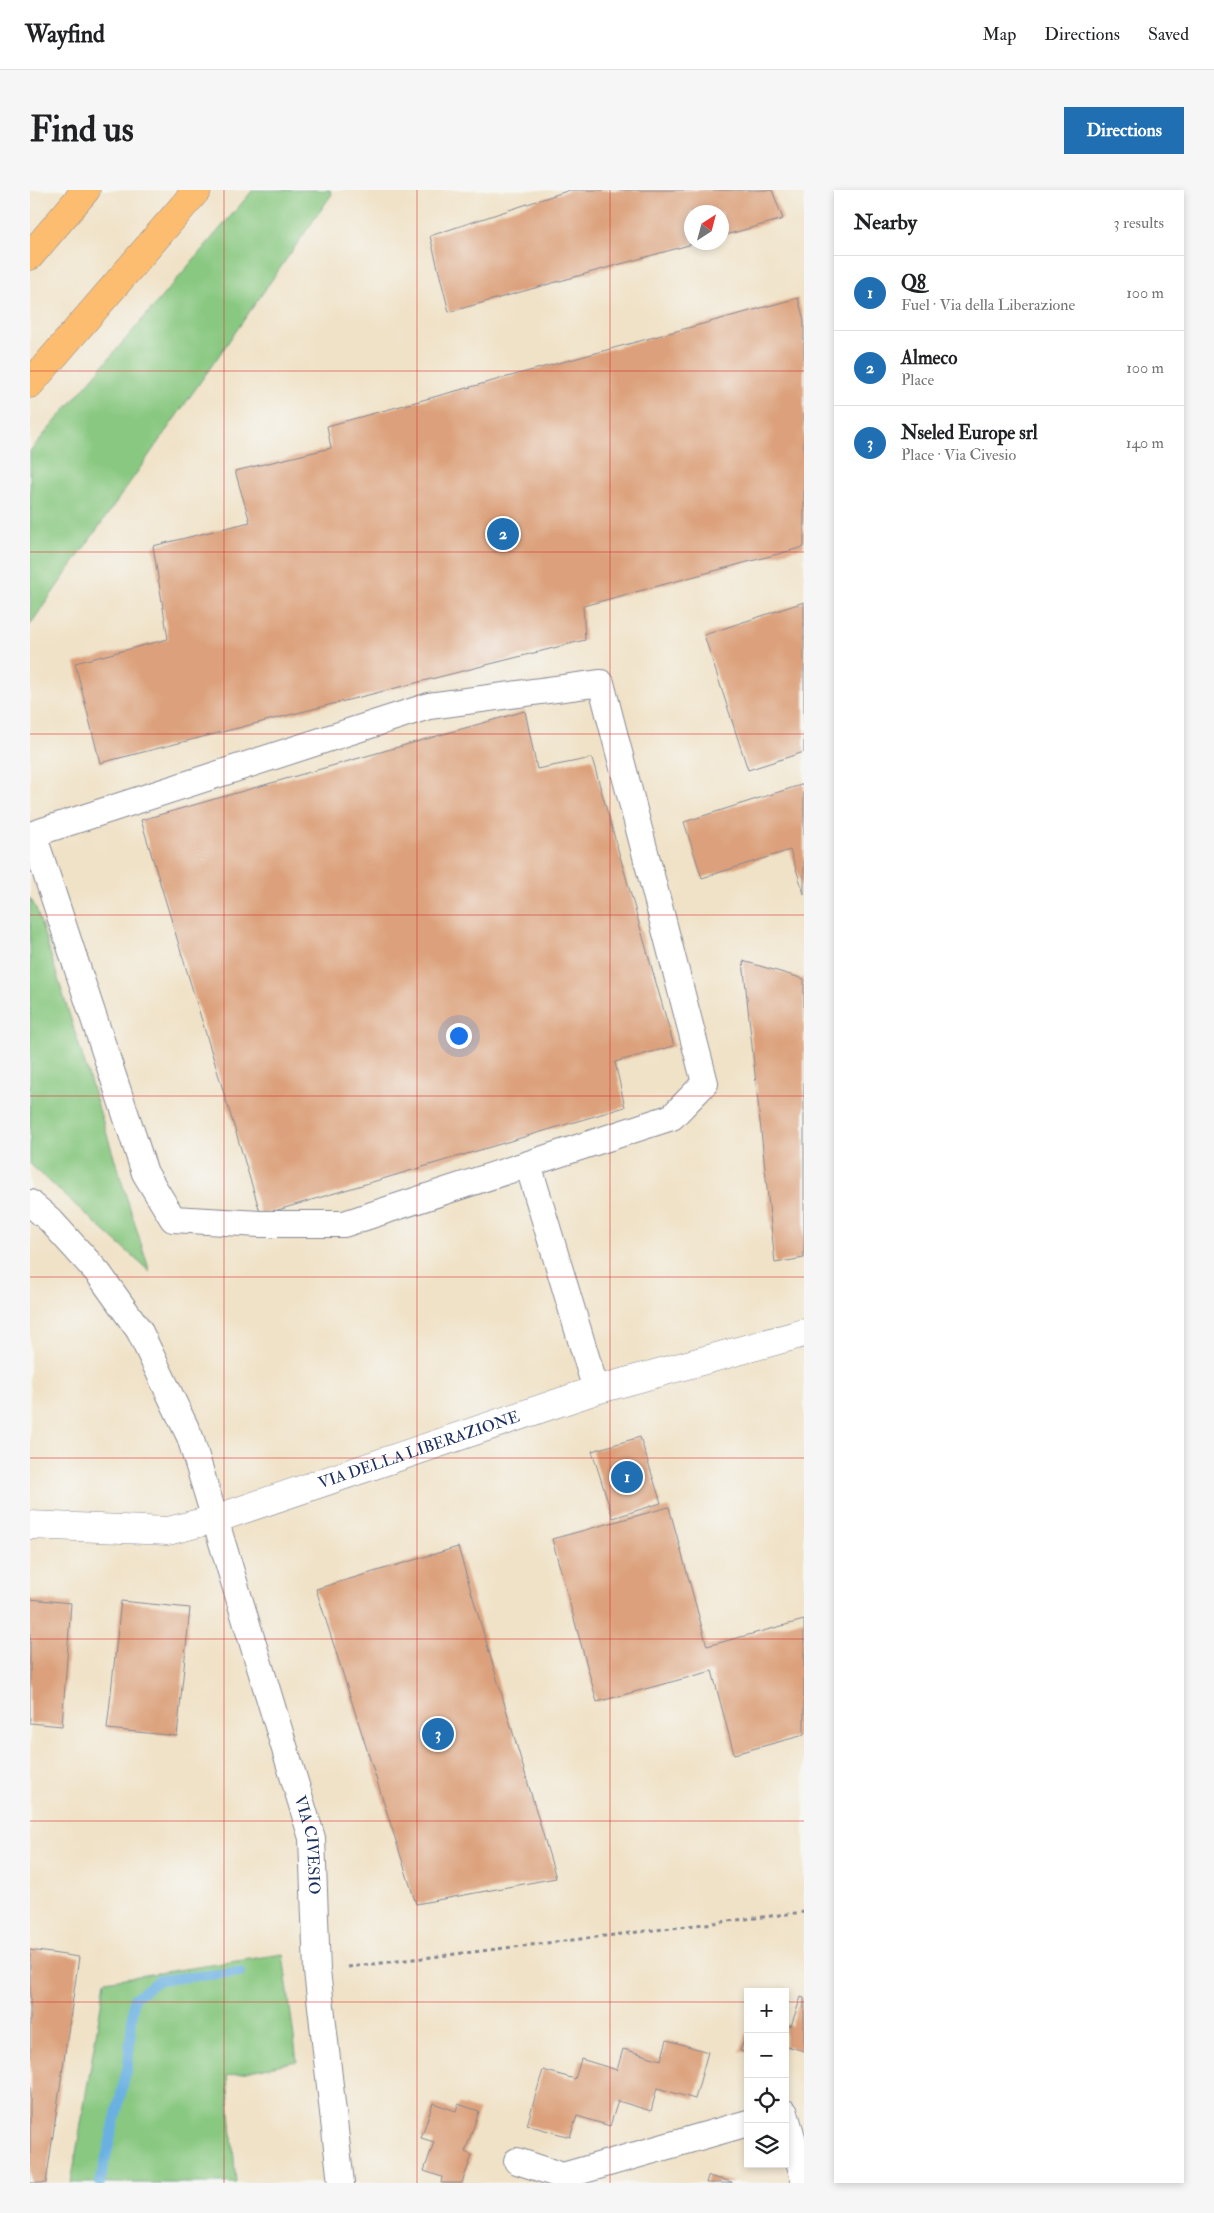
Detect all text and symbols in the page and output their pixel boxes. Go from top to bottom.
text: Wayfind [25,19,105,50]
text: Map [983,23,1016,46]
text: Directions [1044,23,1120,46]
text: Saved [1148,23,1189,46]
button: Directions [1064,107,1184,154]
text: Find us [30,108,134,152]
north arrow [684,205,729,250]
text: Nearby [854,209,917,236]
text: 3 results [1113,213,1164,233]
text: Q8 [901,271,926,295]
text: 1 [867,283,873,303]
text: 100 m [1126,283,1164,303]
text: Fuel · Via della Liberazione [901,295,1075,315]
text: Almeco [901,346,957,370]
text: 2 [866,358,874,378]
text: 100 m [1126,358,1164,378]
text: Place [901,370,934,390]
text: Nseled Europe srl [901,421,1038,445]
text: 3 [867,433,873,453]
text: 140 m [1126,433,1164,453]
text: Place · Via Civesio [901,445,1016,465]
pin: 2 [487,515,519,553]
your location [446,1023,472,1049]
street label: VIA DELLA LIBERAZIONE [316,1407,522,1493]
pin: 1 [611,1458,643,1496]
pin: 3 [422,1715,454,1753]
street label: VIA CIVESIO [290,1793,324,1895]
map controls [744,1988,789,2168]
button: + [744,1988,789,2033]
button: − [744,2033,789,2078]
button: locate [744,2078,789,2123]
button: layers [744,2123,789,2168]

